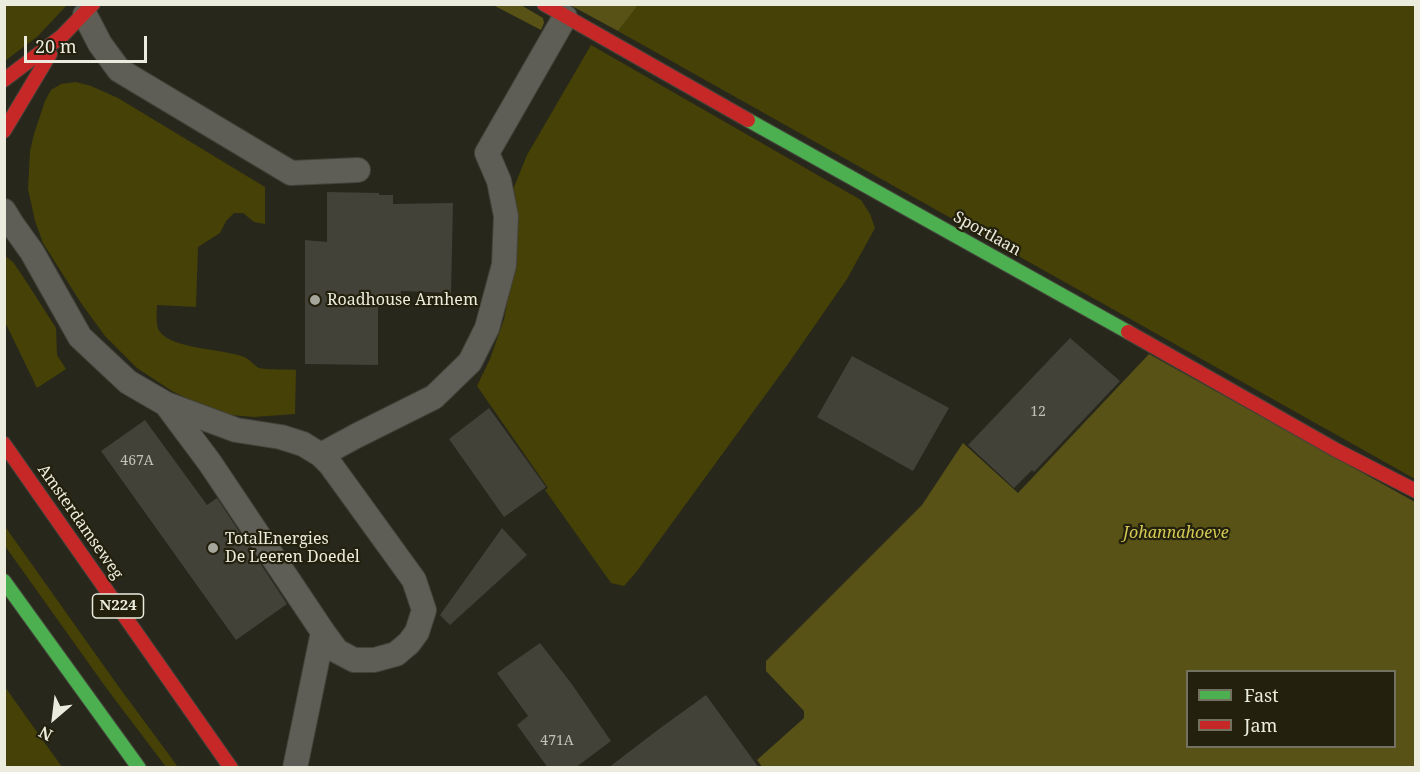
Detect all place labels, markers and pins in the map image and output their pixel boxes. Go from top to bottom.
place label: Roadhouse Arnhem [327,290,478,310]
marker: Roadhouse Arnhem [308,293,322,307]
place label: TotalEnergies De Leeren Doedel [225,529,360,567]
marker: TotalEnergies De Leeren Doedel [206,541,220,555]

